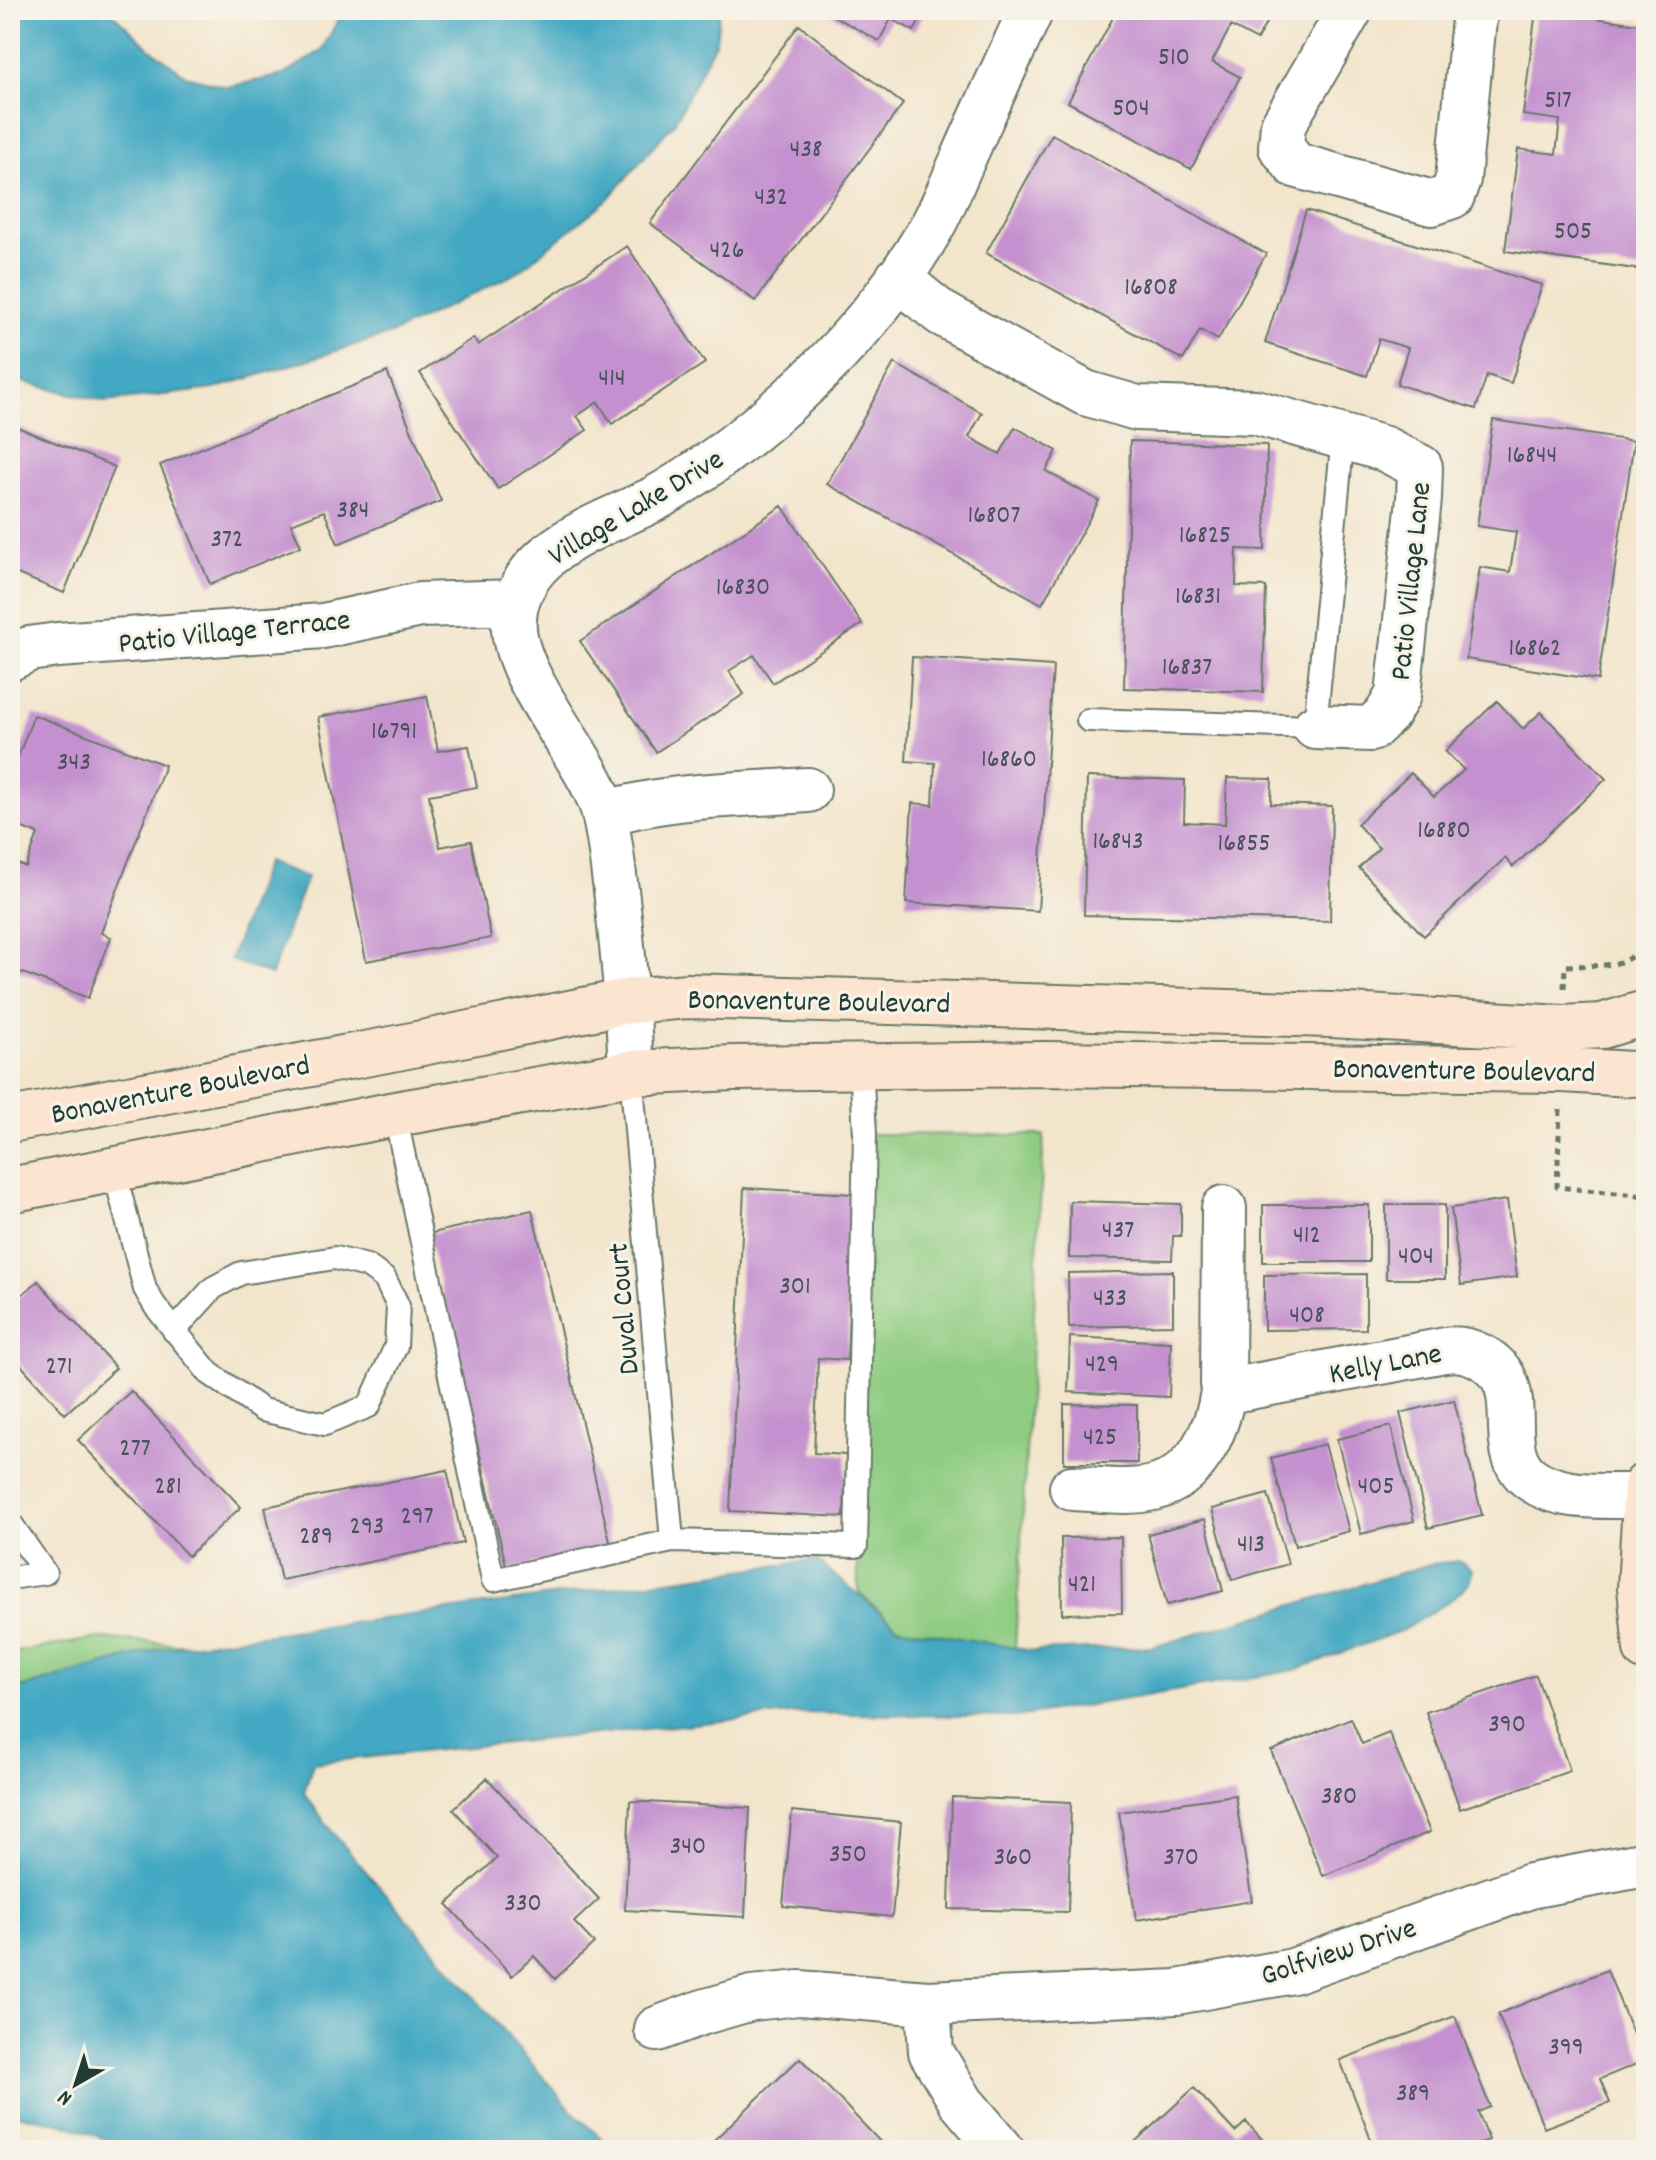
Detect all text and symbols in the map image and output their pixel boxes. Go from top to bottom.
house number: 510 [1158,40,1190,77]
house number: 517 [1544,83,1572,120]
house number: 504 [1113,91,1150,128]
house number: 438 [790,132,822,169]
house number: 432 [754,180,788,217]
house number: 505 [1554,214,1592,251]
house number: 426 [710,233,744,270]
house number: 16808 [1124,270,1178,307]
house number: 414 [598,361,626,398]
house number: 16844 [1507,438,1557,475]
street label: Village Lake Drive [541,440,733,579]
street label: Patio Village Lane [1382,480,1445,683]
house number: 384 [337,493,369,530]
house number: 16807 [968,498,1021,535]
house number: 16825 [1179,518,1231,555]
house number: 372 [211,522,243,559]
house number: 16830 [716,570,770,607]
house number: 16831 [1175,579,1221,616]
street label: Patio Village Terrace [116,601,352,668]
house number: 16862 [1509,631,1561,668]
house number: 16837 [1162,650,1212,687]
house number: 16791 [371,714,417,751]
house number: 16860 [981,742,1037,779]
house number: 343 [57,745,91,782]
house number: 16880 [1417,813,1471,850]
house number: 16843 [1092,824,1144,861]
house number: 16855 [1218,826,1270,863]
street label: Bonaventure Boulevard [687,981,951,1028]
street label: Bonaventure Boulevard [48,1046,314,1139]
street label: Bonaventure Boulevard [1332,1050,1596,1097]
house number: 437 [1102,1213,1134,1250]
house number: 412 [1293,1218,1321,1255]
house number: 404 [1398,1239,1434,1276]
street label: Duval Court [599,1241,654,1376]
house number: 301 [779,1269,811,1306]
house number: 433 [1093,1281,1127,1318]
house number: 408 [1289,1298,1325,1335]
street label: Kelly Lane [1326,1334,1446,1398]
house number: 429 [1085,1347,1119,1384]
house number: 271 [45,1349,73,1386]
house number: 425 [1083,1420,1117,1457]
house number: 277 [119,1431,151,1468]
house number: 281 [154,1469,182,1506]
house number: 405 [1358,1469,1395,1506]
house number: 297 [400,1499,434,1536]
house number: 293 [350,1509,384,1546]
house number: 289 [299,1519,333,1556]
house number: 413 [1237,1527,1265,1564]
house number: 421 [1068,1567,1096,1604]
house number: 390 [1488,1707,1526,1744]
house number: 380 [1321,1779,1357,1816]
house number: 340 [670,1829,706,1866]
house number: 350 [829,1837,867,1874]
house number: 360 [994,1840,1032,1877]
house number: 370 [1163,1840,1199,1877]
house number: 330 [504,1886,542,1923]
street label: Golfview Drive [1256,1909,1423,2000]
house number: 399 [1548,2030,1584,2067]
north arrow [36,2044,116,2124]
house number: 389 [1396,2076,1430,2113]
text: N [52,2081,80,2112]

